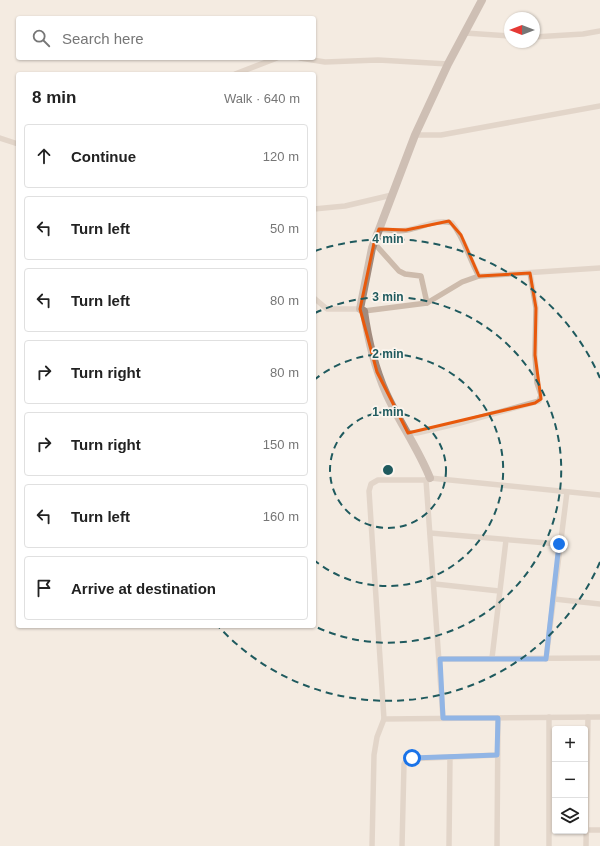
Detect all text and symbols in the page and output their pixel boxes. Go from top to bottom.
north arrow [504,12,540,48]
search box [16,16,316,60]
icon: search [30,27,52,49]
text: Search here [62,30,144,47]
text: 8 min [32,88,76,107]
text: Walk · 640 m [224,91,300,106]
icon: ahead [33,145,55,167]
text: Continue [71,148,136,165]
text: 120 m [263,149,299,164]
icon: left [33,217,55,239]
text: Turn left [71,220,130,237]
text: 50 m [270,221,299,236]
text: 4 min [372,232,404,246]
icon: left [33,289,55,311]
text: 3 min [372,290,404,304]
text: Turn left [71,292,130,309]
text: 80 m [270,293,299,308]
text: 2 min [372,347,404,361]
icon: right [33,361,55,383]
text: Turn right [71,364,141,381]
text: 80 m [270,365,299,380]
text: 1 min [372,405,404,419]
icon: right [33,433,55,455]
text: Turn right [71,436,141,453]
text: 150 m [263,437,299,452]
centre of rings [381,463,395,477]
icon: left [33,505,55,527]
text: Turn left [71,508,130,525]
text: 160 m [263,509,299,524]
route end [550,535,568,553]
icon: arrive [33,577,55,599]
text: Arrive at destination [71,580,216,597]
map controls [552,726,588,834]
button: + [552,726,588,762]
route start [403,749,421,767]
button: − [552,762,588,798]
button: layers [552,798,588,834]

